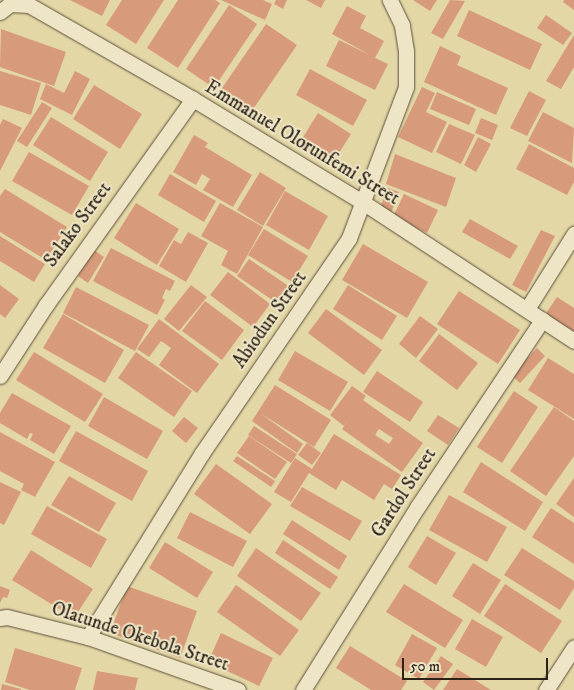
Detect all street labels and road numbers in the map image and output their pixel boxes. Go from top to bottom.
street label: Emmanuel Olorunfemi Street [201,76,403,210]
street label: Salako Street [40,178,116,272]
street label: Abiodun Street [228,267,312,373]
street label: Gardol Street [367,444,441,542]
street label: Olatunde Okebola Street [49,598,231,676]

